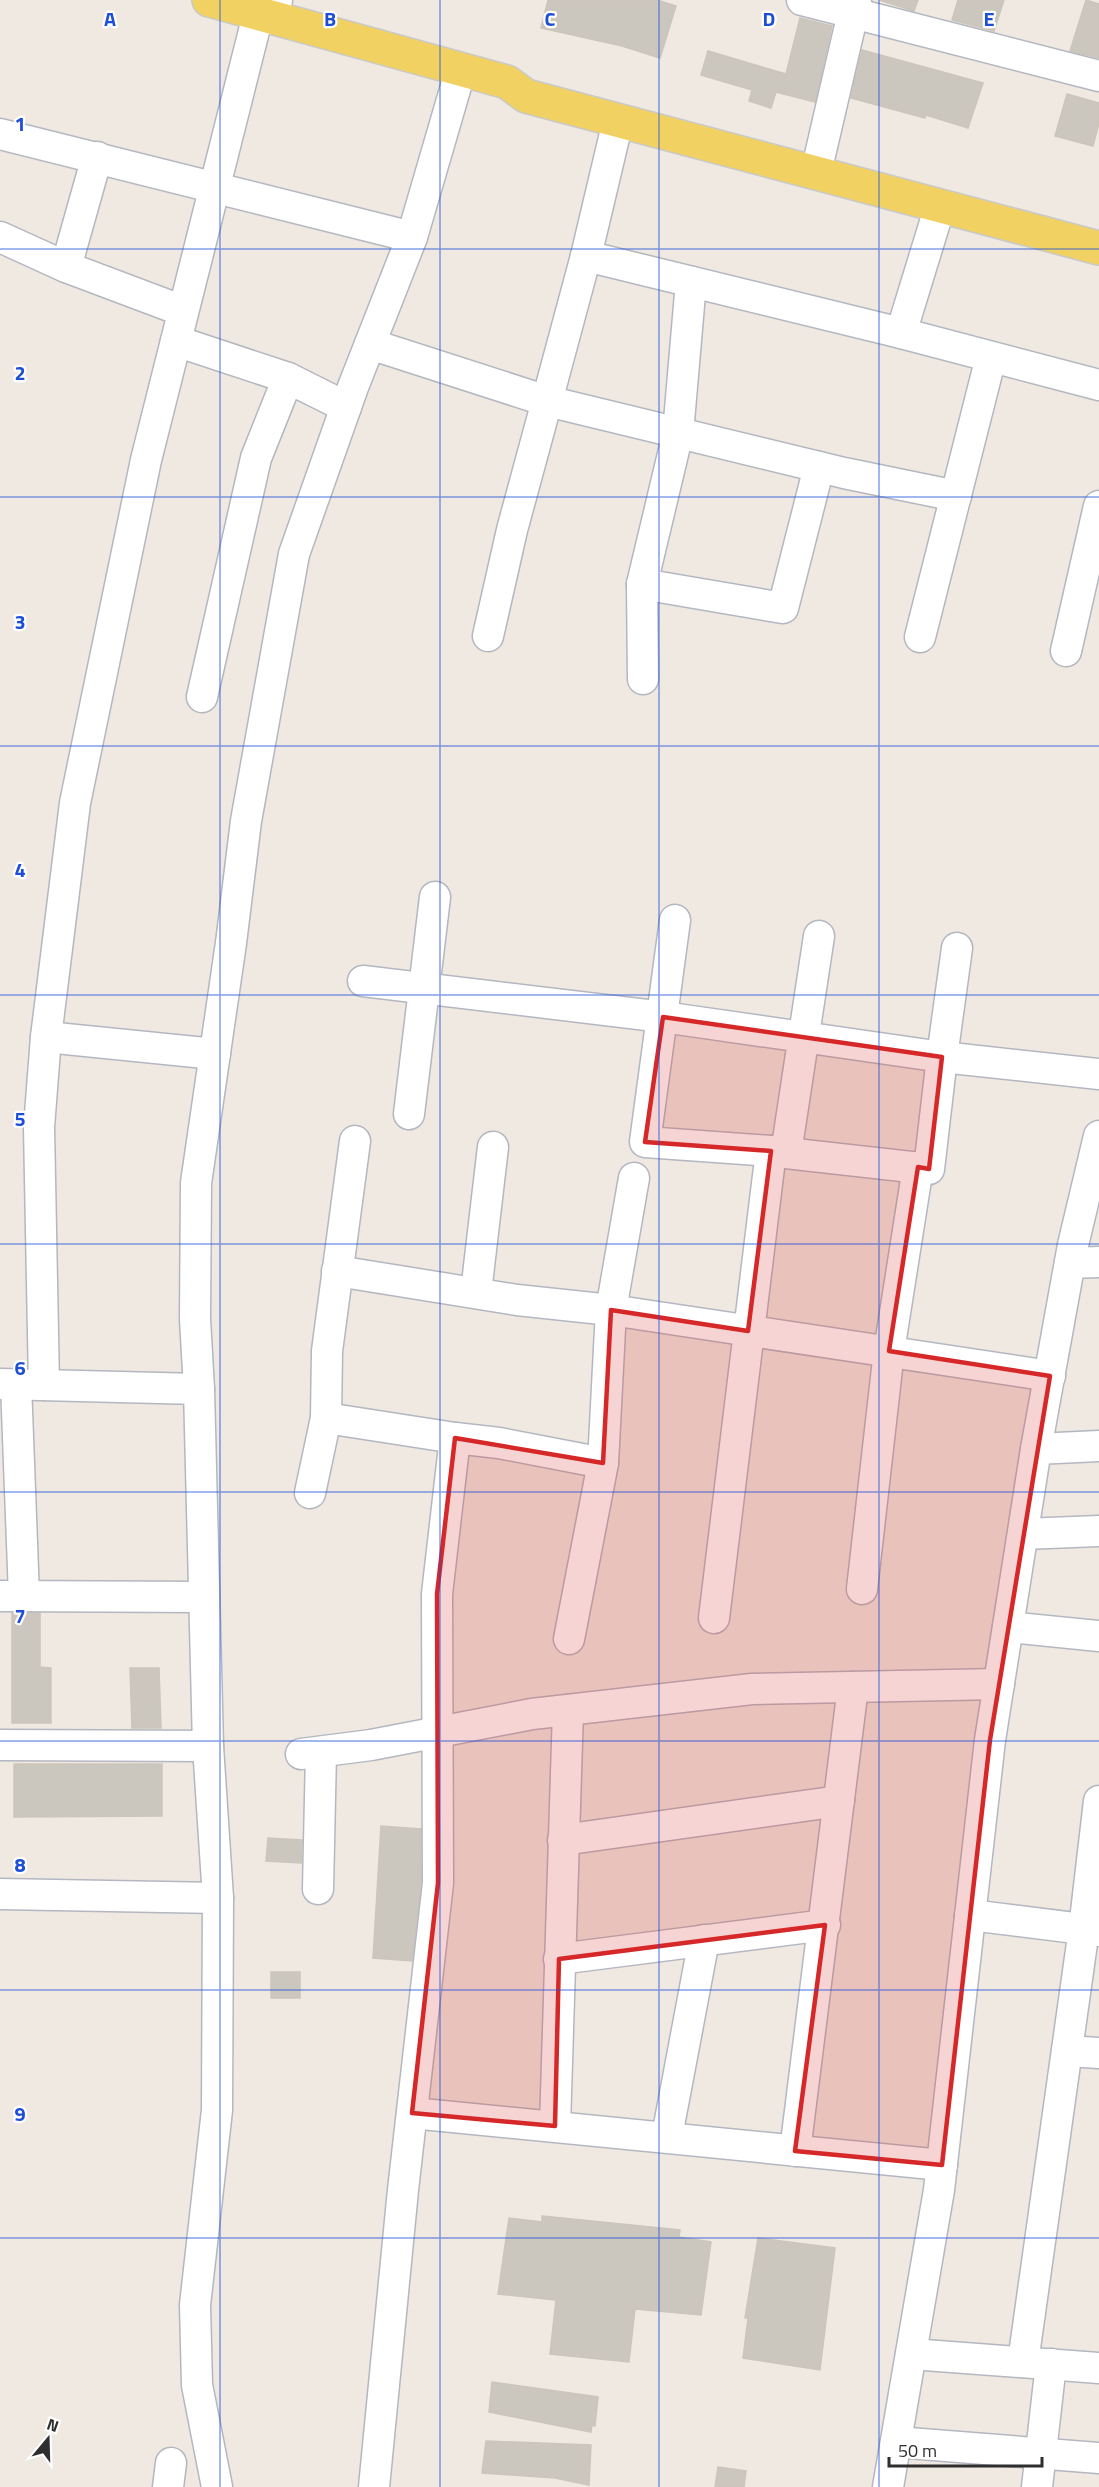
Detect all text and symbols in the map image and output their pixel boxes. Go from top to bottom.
text: A [104,3,116,34]
text: B [324,3,336,34]
text: C [545,3,556,34]
text: D [763,3,775,34]
text: E [983,3,995,34]
text: 1 [14,108,26,139]
text: 2 [14,357,26,388]
text: 3 [14,606,26,637]
text: 4 [14,854,26,885]
text: 5 [14,1103,26,1134]
text: 6 [14,1352,26,1383]
text: 7 [14,1600,26,1631]
text: 8 [14,1849,26,1880]
text: 9 [14,2098,26,2129]
north arrow [18,2409,78,2469]
text: N [44,2412,62,2438]
scale bar [889,2430,1042,2468]
text: 50 m [898,2437,937,2464]

